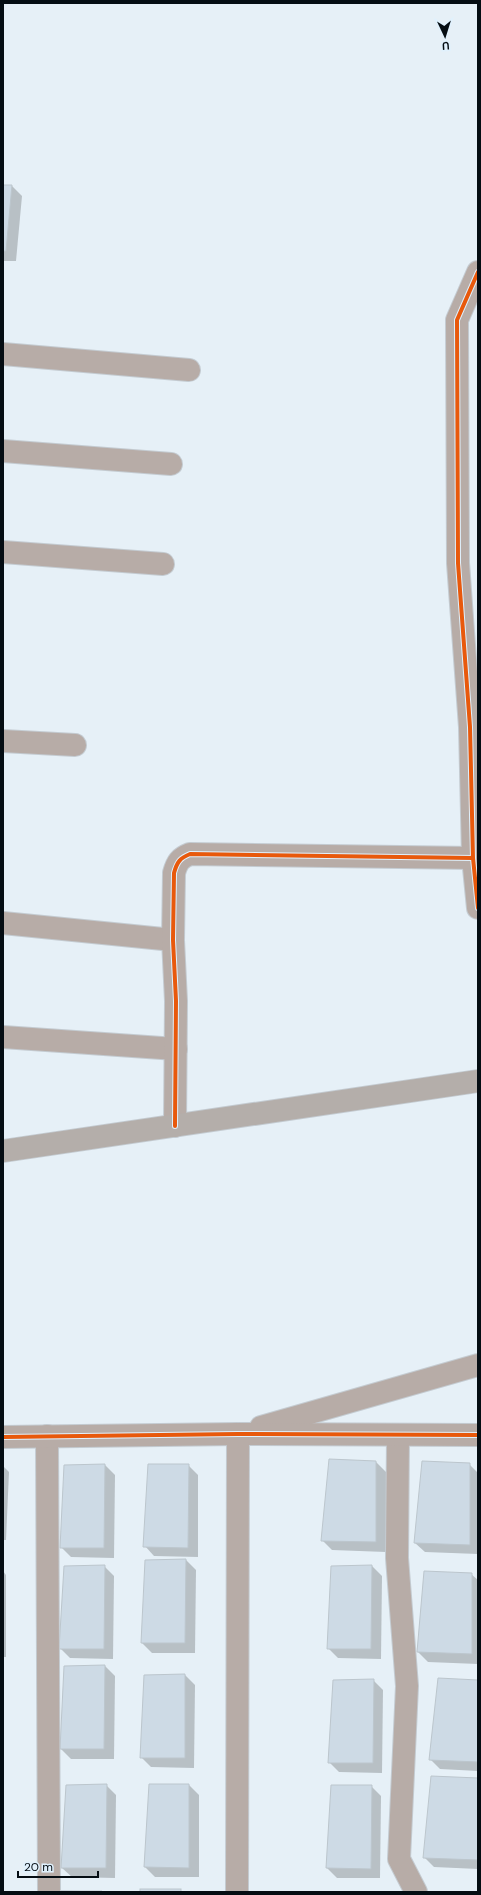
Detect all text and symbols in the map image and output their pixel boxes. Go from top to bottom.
north arrow [425,16,465,56]
text: U [441,39,450,53]
scale bar [18,1853,98,1879]
text: 20 m [24,1859,53,1875]

